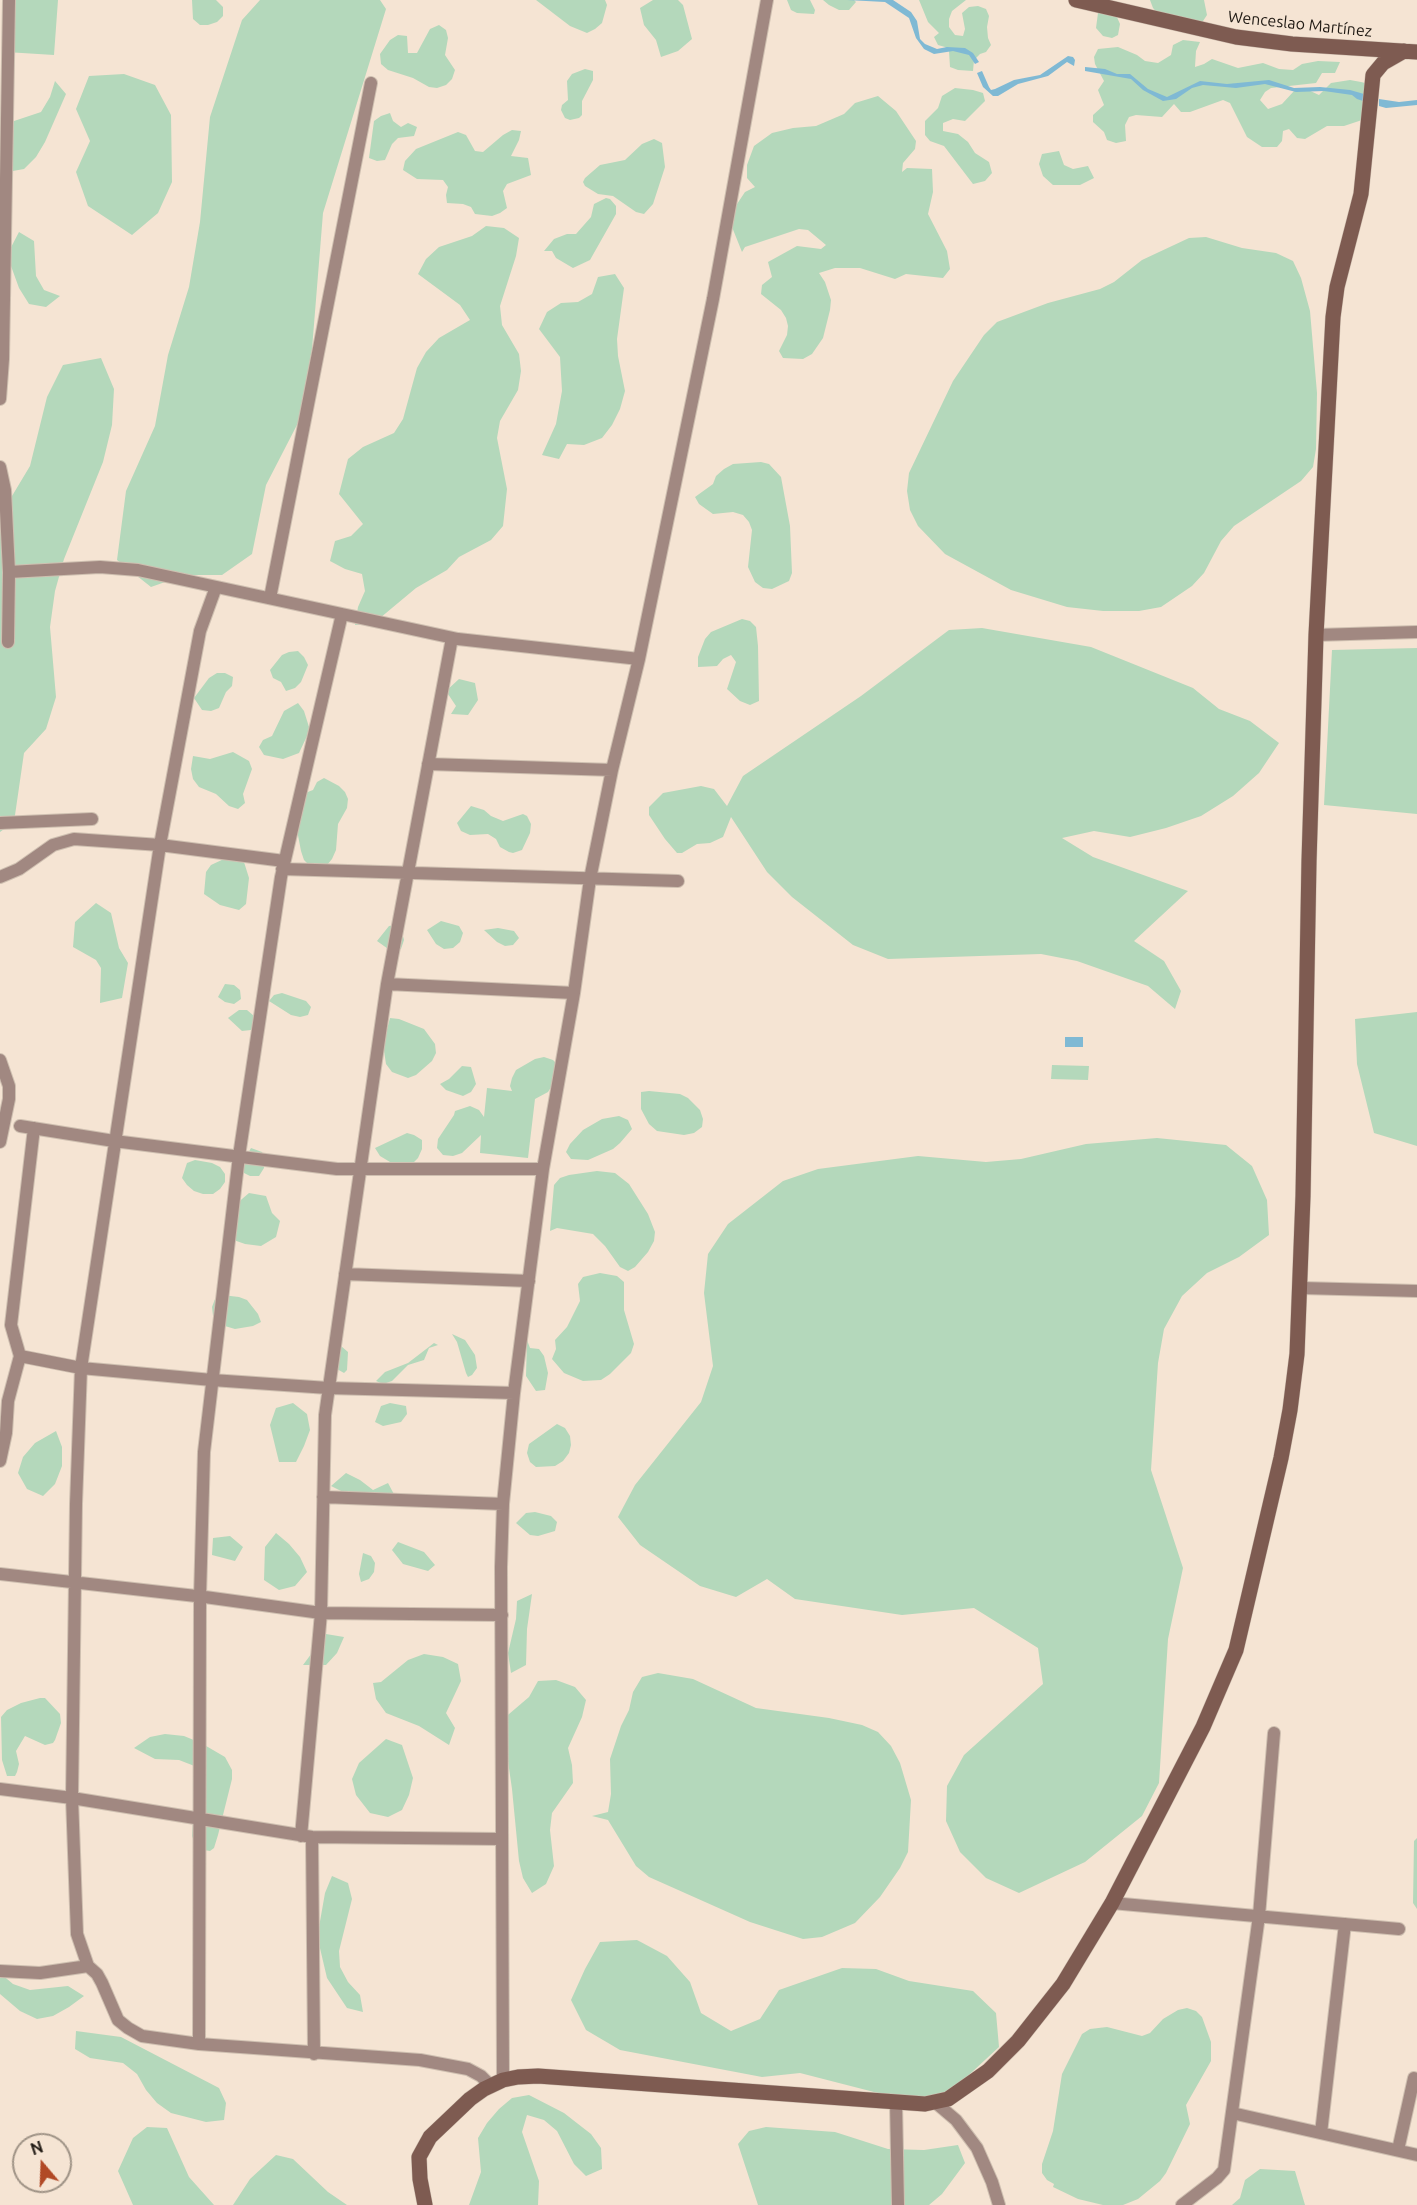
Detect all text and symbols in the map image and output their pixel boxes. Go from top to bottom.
street label: Wenceslao Martínez [1227,7,1373,41]
north arrow [12,2133,72,2193]
text: N [28,2137,45,2158]

